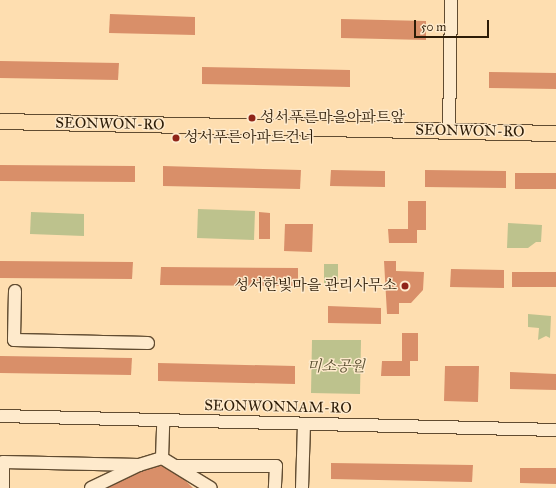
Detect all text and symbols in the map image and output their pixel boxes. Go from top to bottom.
scale bar [416,12,491,38]
text: 50 m [421,20,446,34]
place label: 성서푸른마을아파트앞 [260,109,405,127]
marker: 성서푸른마을아파트앞 [247,113,257,123]
street label: SEONWON-RO [55,114,165,134]
street label: SEONWON-RO [415,121,525,141]
place label: 성서푸른아파트건너 [184,129,314,147]
marker: 성서푸른아파트건너 [171,133,181,143]
place label: 성서한빛마을 관리사무소 [234,277,397,295]
marker: 성서한빛마을 관리사무소 [400,281,410,291]
park label: 미소공원 [307,358,365,376]
street label: SEONWONNAM-RO [204,397,352,417]

